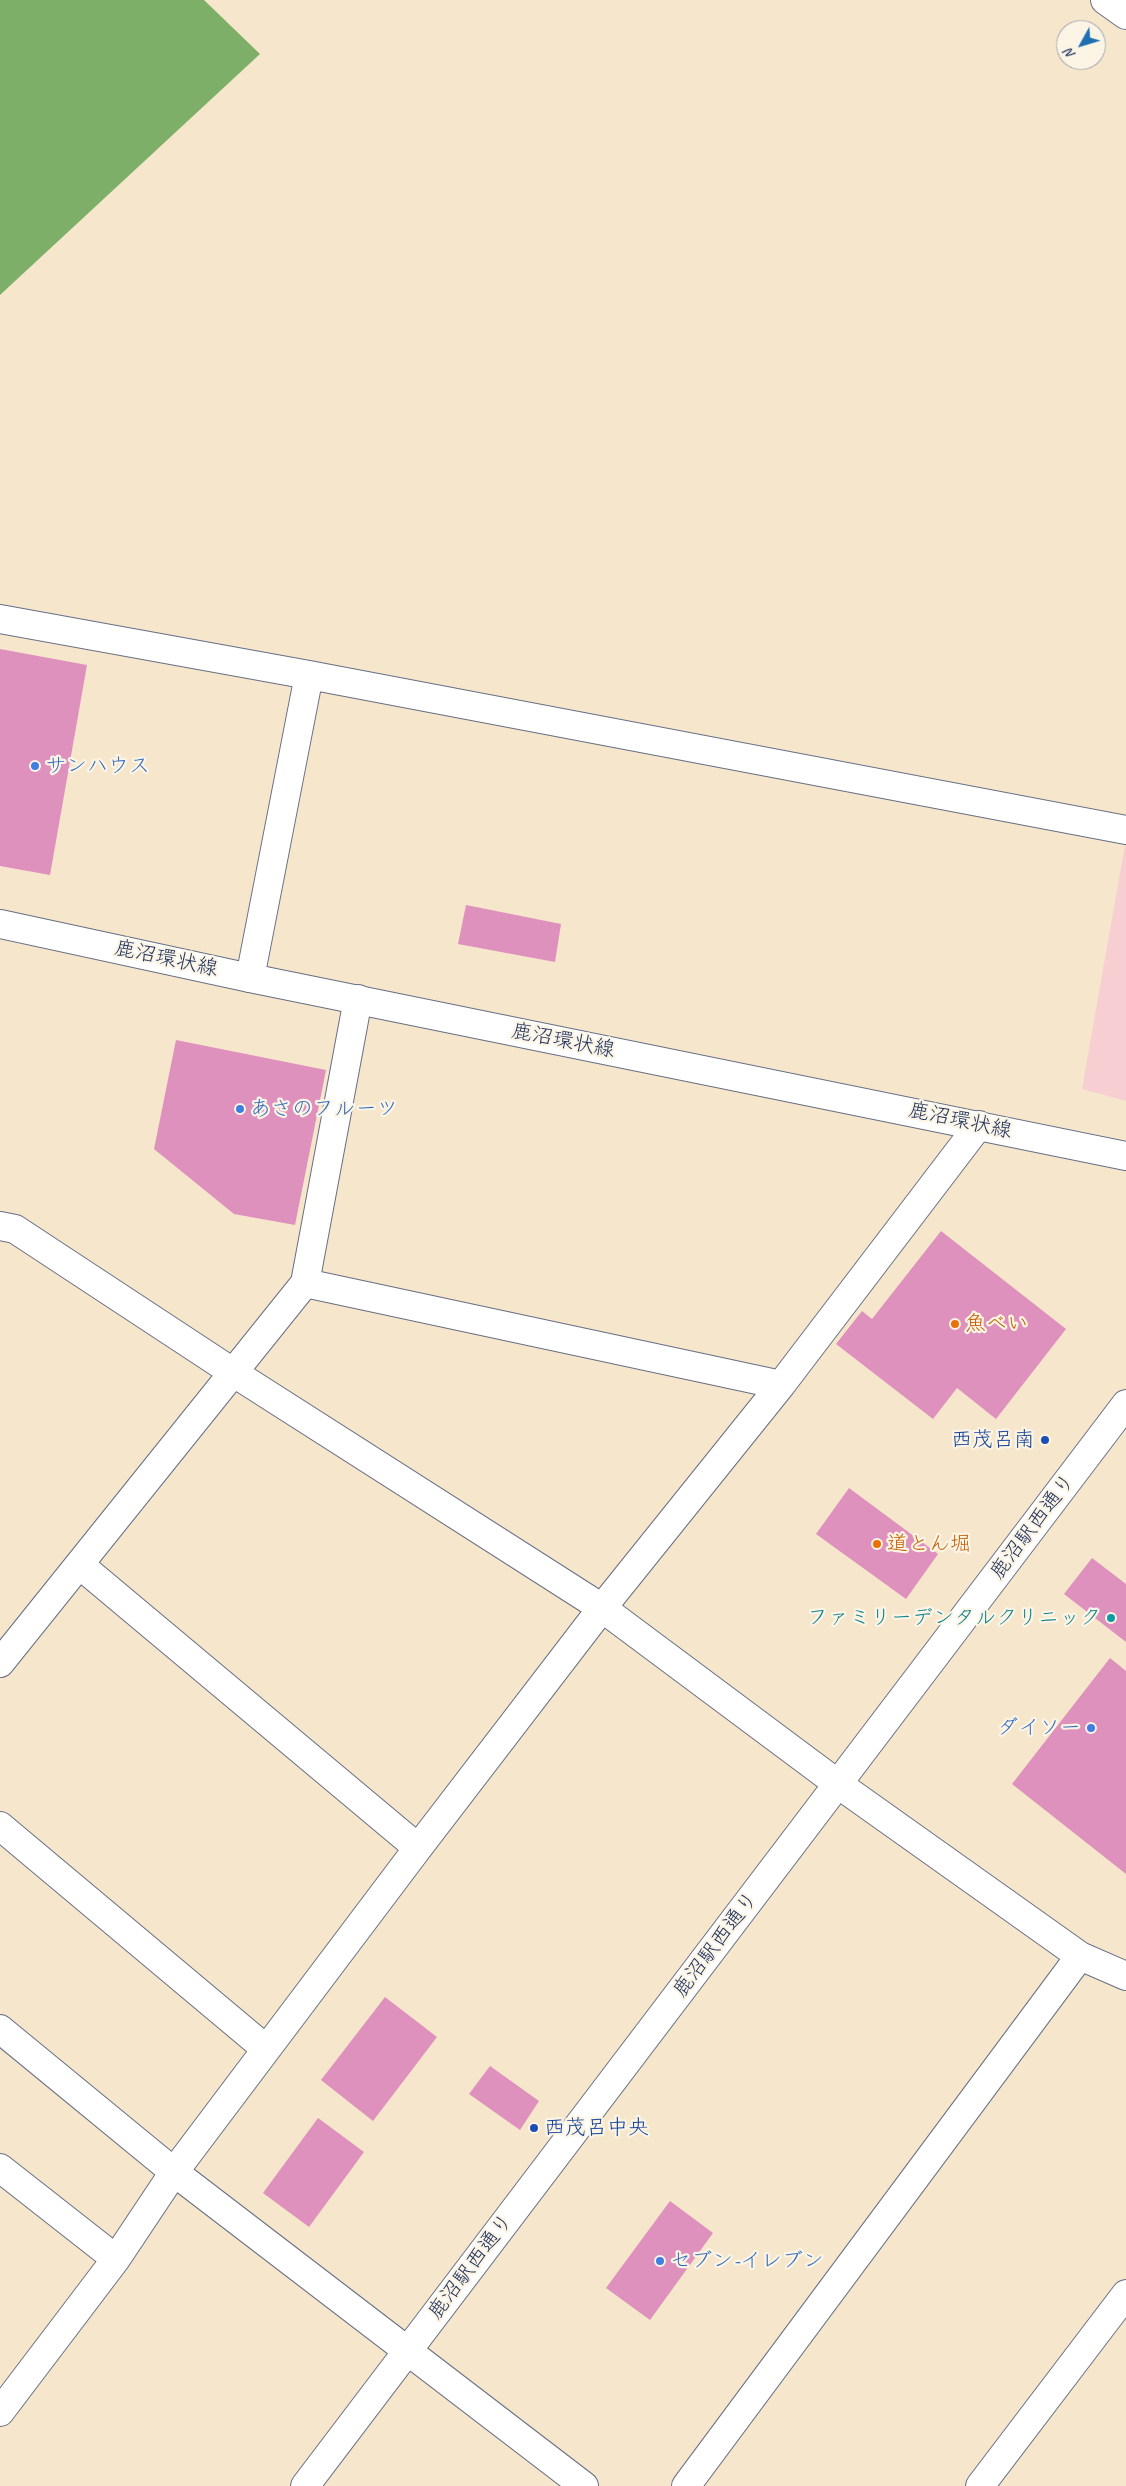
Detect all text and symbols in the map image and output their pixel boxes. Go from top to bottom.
north arrow [1056,20,1106,70]
text: N [1060,45,1079,63]
place label: サンハウス [45,753,150,779]
marker: サンハウス [29,760,41,772]
street label: 鹿沼環状線 [112,936,220,982]
street label: 鹿沼環状線 [509,1019,617,1063]
place label: あさのフルーツ [250,1096,398,1122]
street label: 鹿沼環状線 [906,1098,1014,1144]
marker: あさのフルーツ [234,1103,246,1115]
place label: 魚べい [965,1311,1028,1337]
marker: 魚べい [949,1318,961,1330]
place label: 西茂呂南 [951,1427,1035,1453]
marker: 西茂呂南 [1039,1434,1051,1446]
street label: 鹿沼駅西通り [985,1469,1081,1585]
place label: 道とん堀 [887,1531,971,1557]
marker: 道とん堀 [871,1538,883,1550]
place label: ファミリーデンタルクリニック [807,1605,1101,1631]
marker: ファミリーデンタルクリニック [1105,1612,1117,1624]
place label: ダイソー [997,1715,1081,1741]
marker: ダイソー [1085,1722,1097,1734]
street label: 鹿沼駅西通り [668,1887,764,2003]
place label: 西茂呂中央 [544,2115,649,2141]
marker: 西茂呂中央 [528,2122,540,2134]
street label: 鹿沼駅西通り [423,2209,519,2325]
place label: セブン-イレブン [670,2248,824,2274]
marker: セブン-イレブン [654,2255,666,2267]

